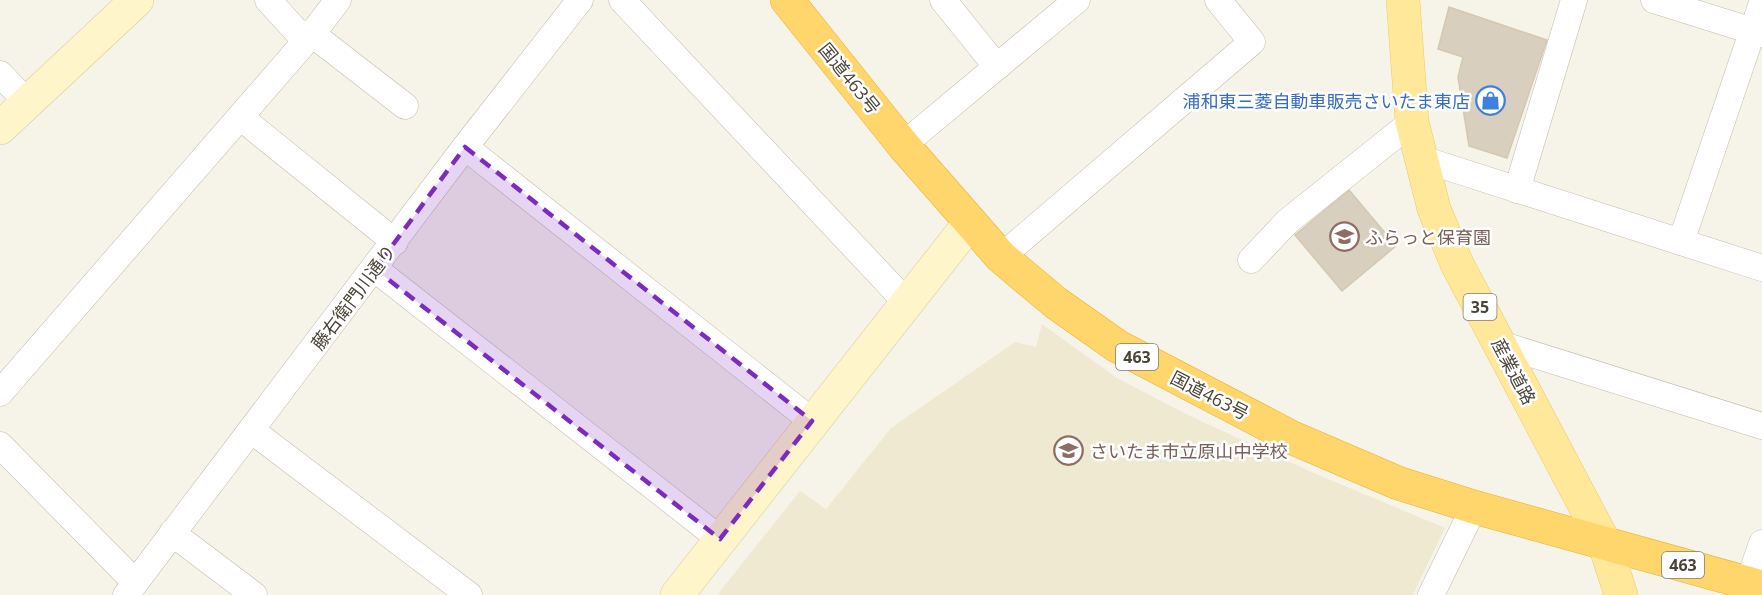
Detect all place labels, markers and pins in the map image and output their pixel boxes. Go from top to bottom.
shop icon: 浦和東三菱自動車販売さいたま東店 [1475,85,1507,117]
place label: 浦和東三菱自動車販売さいたま東店 [1183,89,1470,113]
school or university icon: ふらっと保育園 [1328,221,1360,253]
place label: ふらっと保育園 [1365,225,1491,249]
school or university icon: さいたま市立原山中学校 [1053,435,1085,467]
place label: さいたま市立原山中学校 [1090,439,1287,463]

